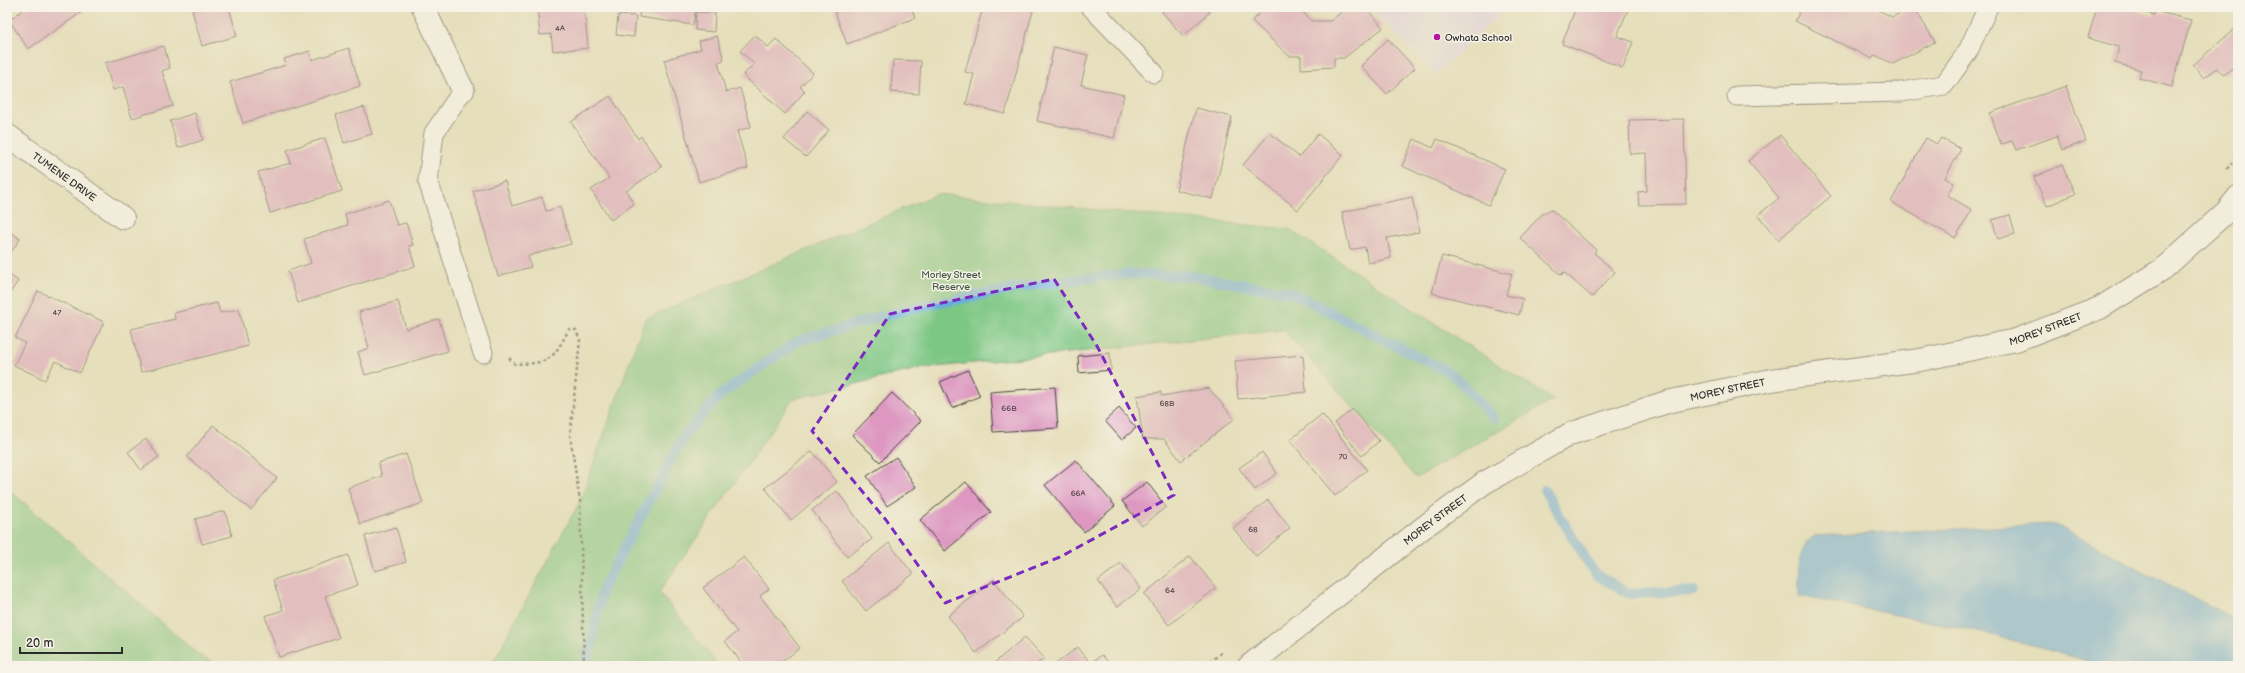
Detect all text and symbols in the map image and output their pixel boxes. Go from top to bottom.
house number: 4A [555,24,565,33]
marker: Owhata School [1432,32,1442,42]
place label: Owhata School [1445,32,1512,44]
street label: TUMENE DRIVE [30,150,99,204]
park label: Morley Street Reserve [921,269,981,293]
house number: 47 [53,308,61,317]
street label: MOREY STREET [2008,311,2083,348]
street label: MOREY STREET [1689,376,1767,404]
house number: 68B [1159,399,1175,408]
house number: 66B [1001,404,1017,413]
house number: 70 [1339,452,1348,461]
house number: 66A [1071,489,1085,498]
street label: MOREY STREET [1402,492,1470,548]
house number: 68 [1248,525,1258,534]
house number: 64 [1165,586,1175,595]
scale bar [20,629,122,655]
text: 20 m [26,636,53,651]

